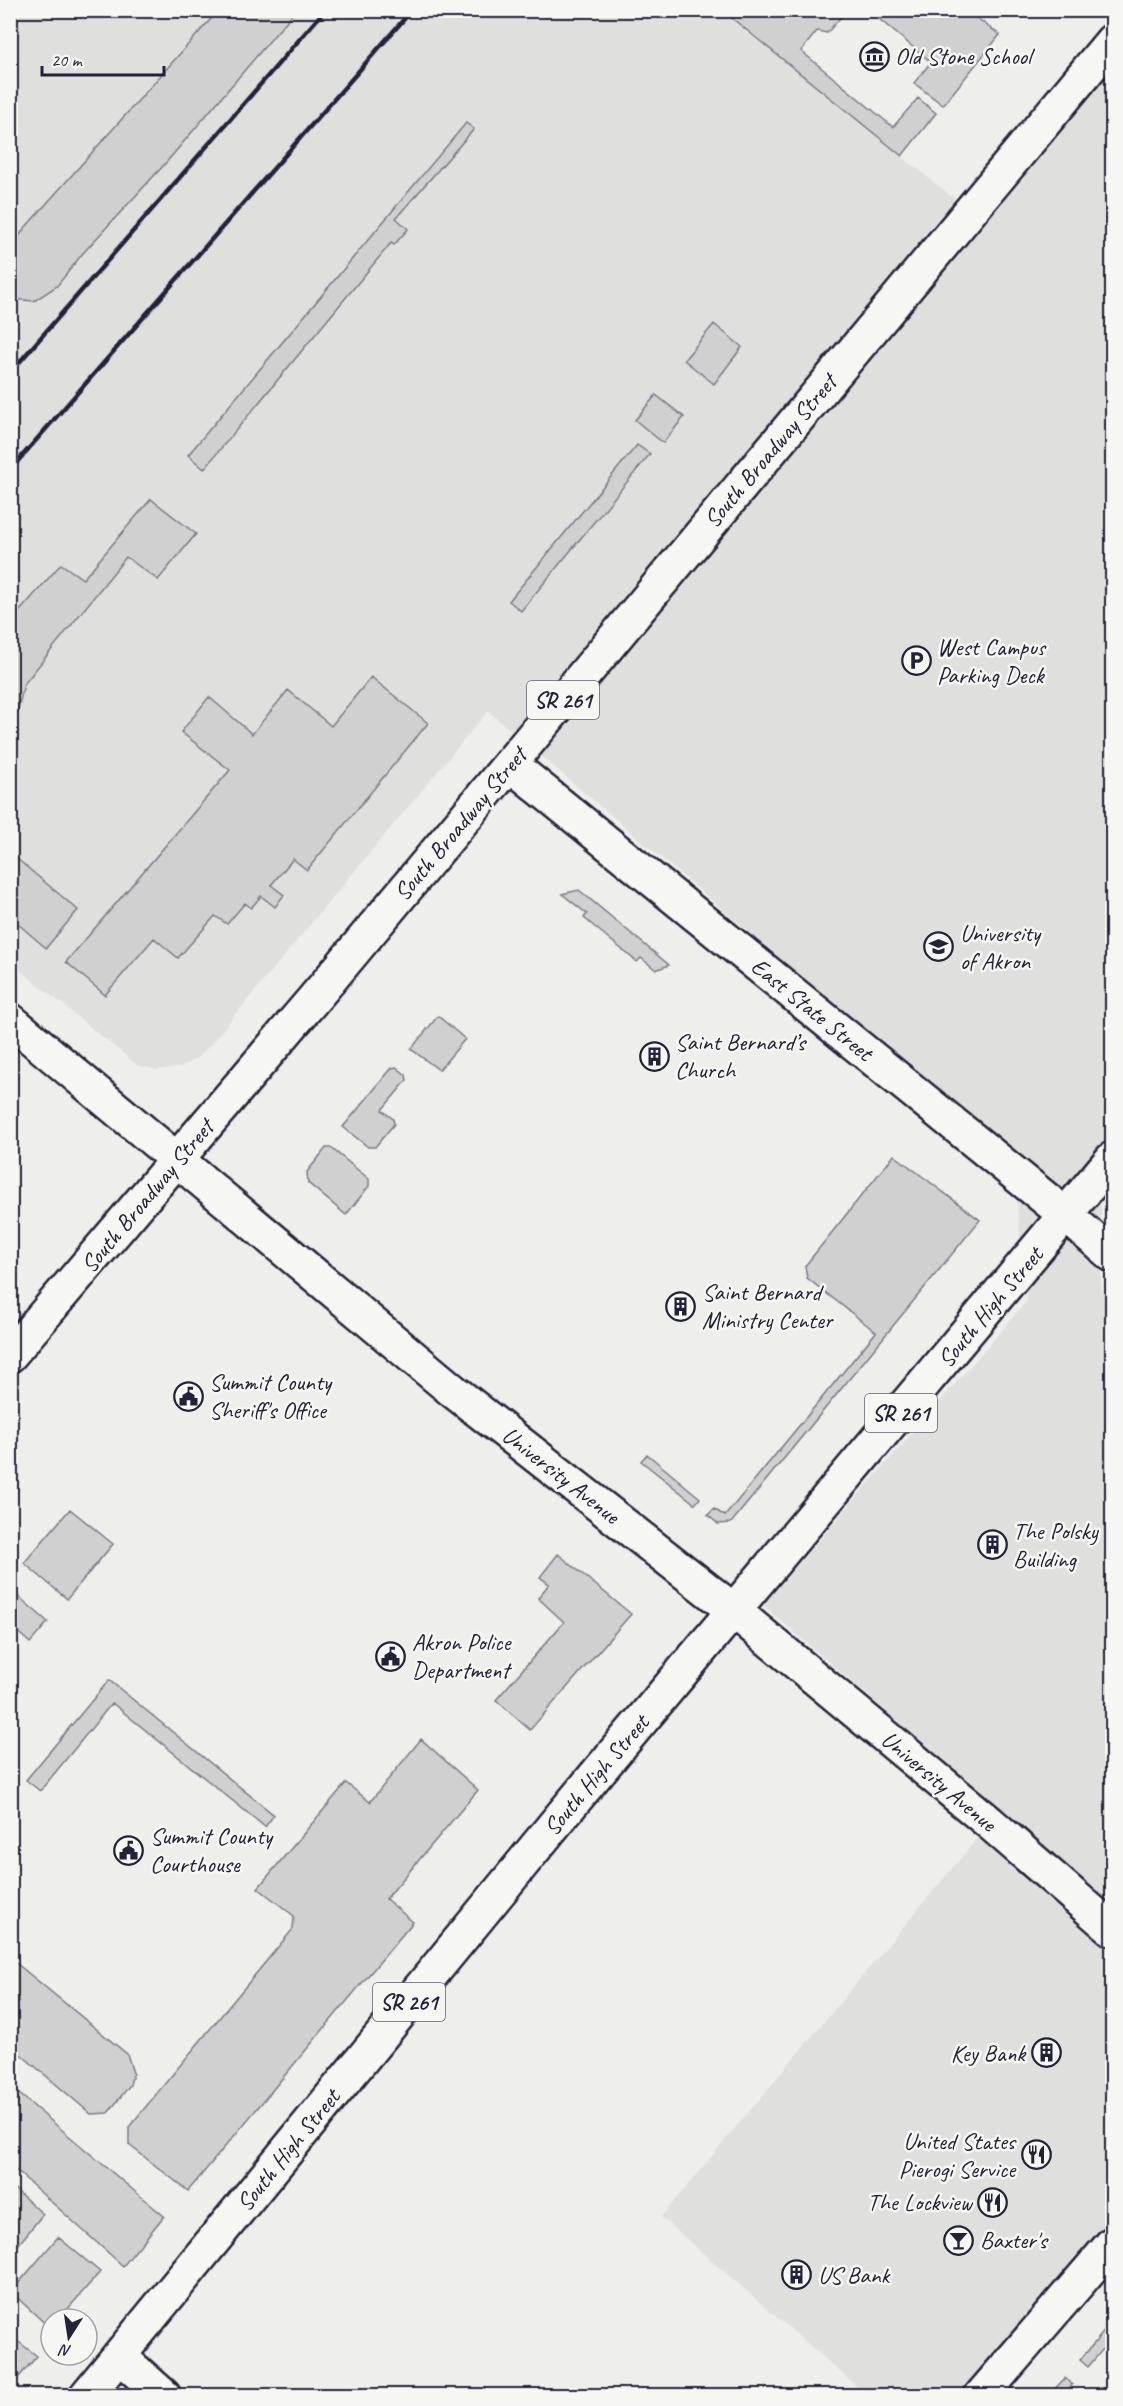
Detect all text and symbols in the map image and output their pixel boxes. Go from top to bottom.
scale bar [42,39,164,77]
museum icon: Old Stone School [858,40,890,72]
place label: Old Stone School [895,41,1035,71]
text: 20 m [51,49,84,71]
street label: South Broadway Street [697,366,845,534]
place label: West Campus Parking Deck [937,632,1047,690]
parking icon: West Campus Parking Deck [900,645,932,677]
road number: SR 261 [527,681,599,719]
street label: South Broadway Street [387,739,535,907]
place label: University of Akron [960,918,1042,976]
school or university icon: University of Akron [923,931,955,963]
street label: East State Street [745,951,880,1068]
place label: Saint Bernard’s Church [675,1027,808,1085]
building icon: Saint Bernard’s Church [638,1040,670,1072]
street label: South Broadway Street [74,1111,222,1279]
street label: South High Street [931,1239,1050,1373]
place label: Saint Bernard Ministry Center [702,1277,835,1335]
building icon: Saint Bernard Ministry Center [665,1290,697,1322]
place label: Summit County Sheriff's Office [209,1367,333,1425]
public building icon: Summit County Sheriff's Office [172,1380,204,1412]
road number: SR 261 [865,1394,937,1432]
street label: University Avenue [496,1420,628,1532]
place label: The Polsky Building [1013,1516,1100,1574]
building icon: The Polsky Building [976,1529,1008,1561]
place label: Akron Police Department [412,1627,512,1685]
public building icon: Akron Police Department [375,1640,407,1672]
street label: South High Street [537,1707,656,1841]
street label: University Avenue [875,1724,1004,1839]
place label: Summit County Courthouse [150,1821,274,1879]
public building icon: Summit County Courthouse [113,1834,145,1866]
road number: SR 261 [373,1983,445,2021]
building icon: Key Bank [1030,2037,1062,2069]
place label: Key Bank [951,2038,1027,2068]
street label: South High Street [230,2081,348,2217]
place label: United States Pierogi Service [899,2126,1017,2184]
restaurant icon: United States Pierogi Service [1020,2139,1052,2171]
restaurant icon: The Lockview [977,2186,1009,2218]
place label: The Lockview [867,2187,974,2217]
bar icon: Baxter's [943,2224,975,2256]
place label: Baxter's [980,2225,1049,2255]
building icon: US Bank [781,2259,813,2291]
place label: US Bank [818,2260,892,2290]
north arrow [39,2307,99,2367]
text: N [56,2339,73,2362]

